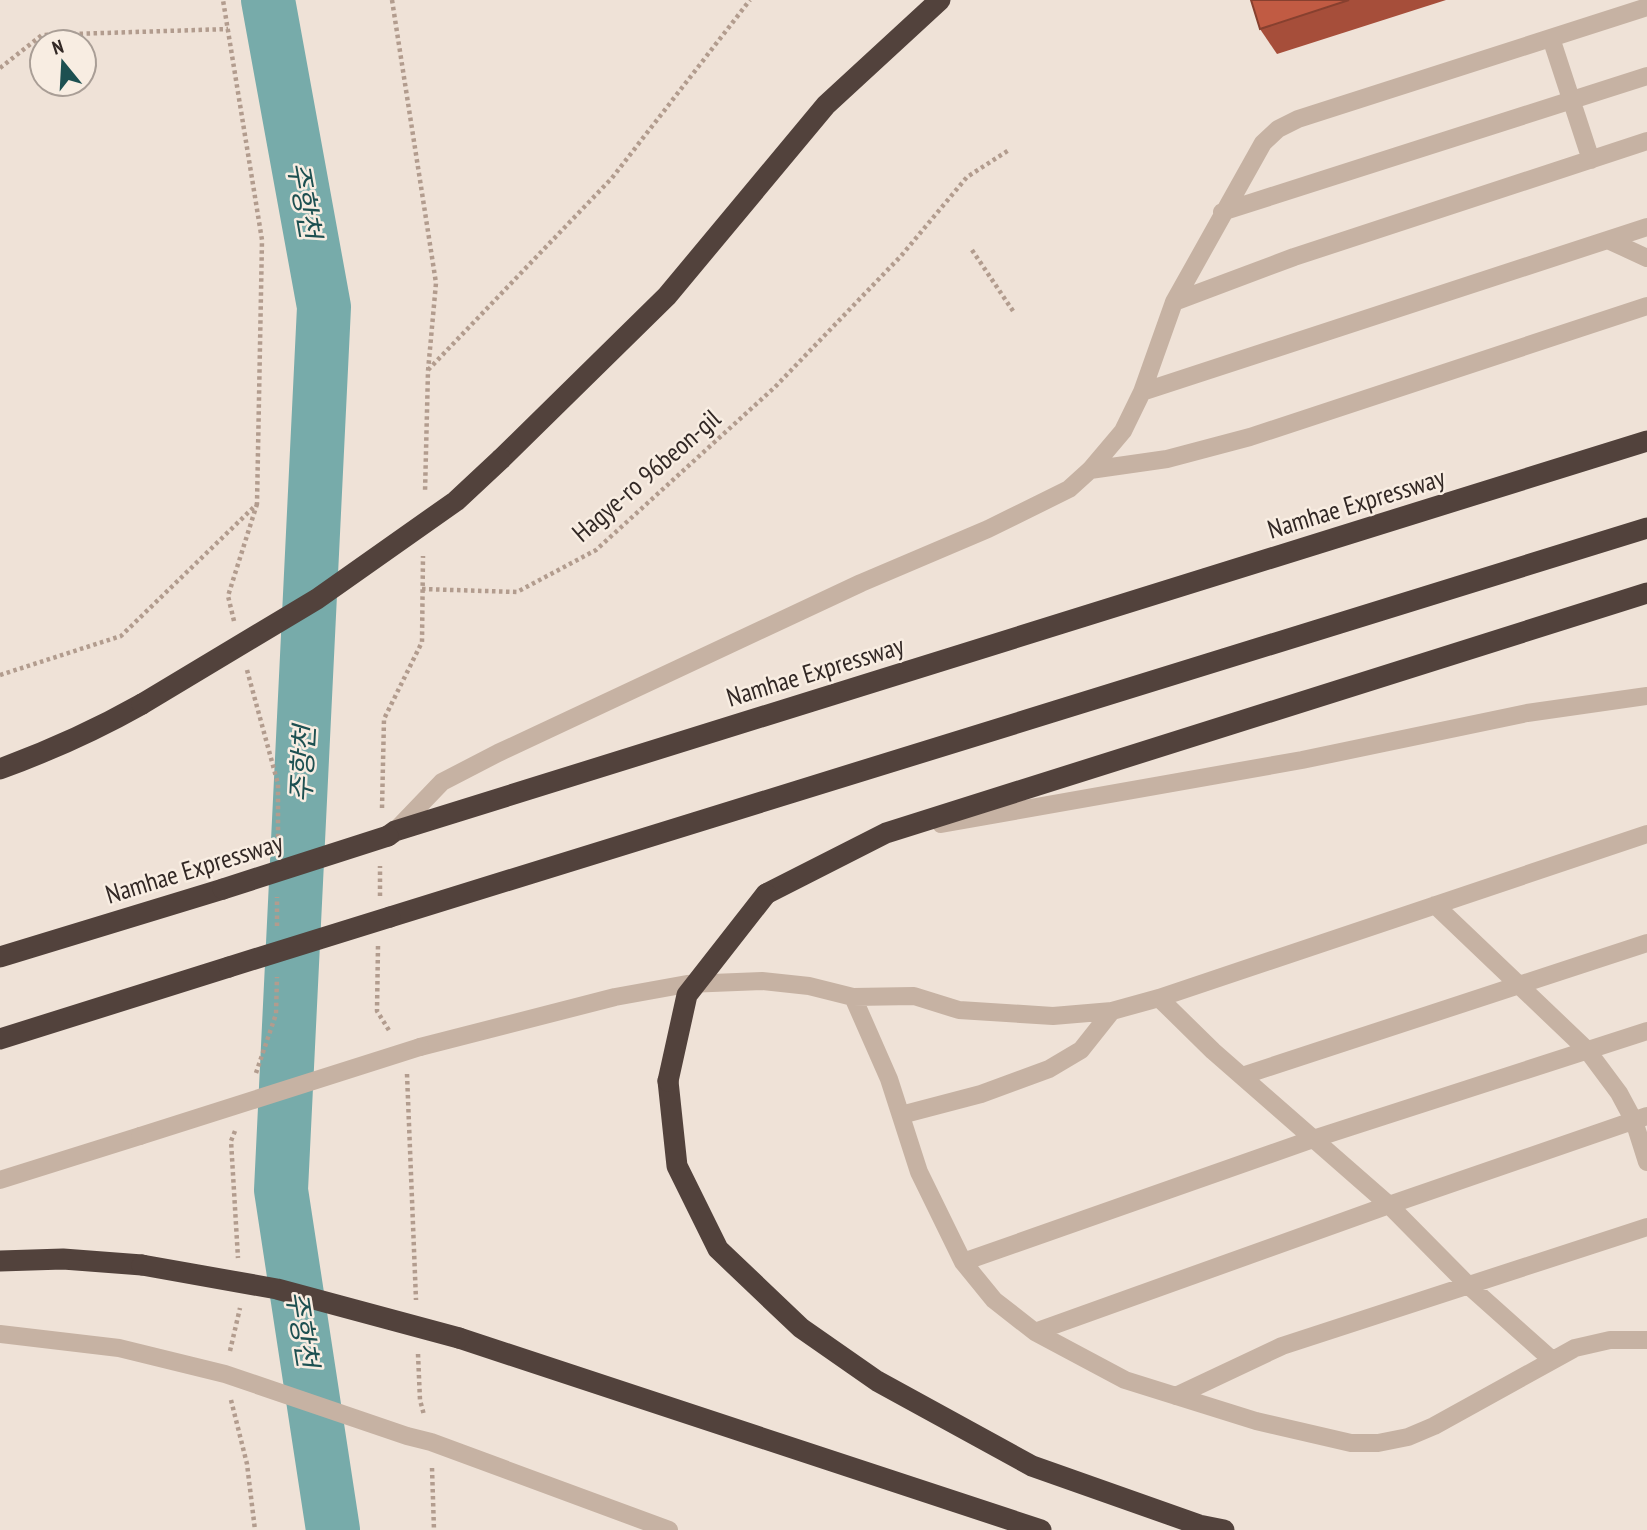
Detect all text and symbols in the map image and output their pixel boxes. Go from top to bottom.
north arrow [28,28,98,98]
text: N [49,34,66,60]
water label: 주항천 [280,159,330,244]
street label: Hagye-ro 96beon-gil [565,402,727,548]
street label: Namhae Expressway [1263,460,1449,546]
street label: Namhae Expressway [722,628,908,714]
water label: 주항천 [282,721,323,804]
street label: Namhae Expressway [101,825,287,911]
water label: 주항천 [279,1288,328,1373]

